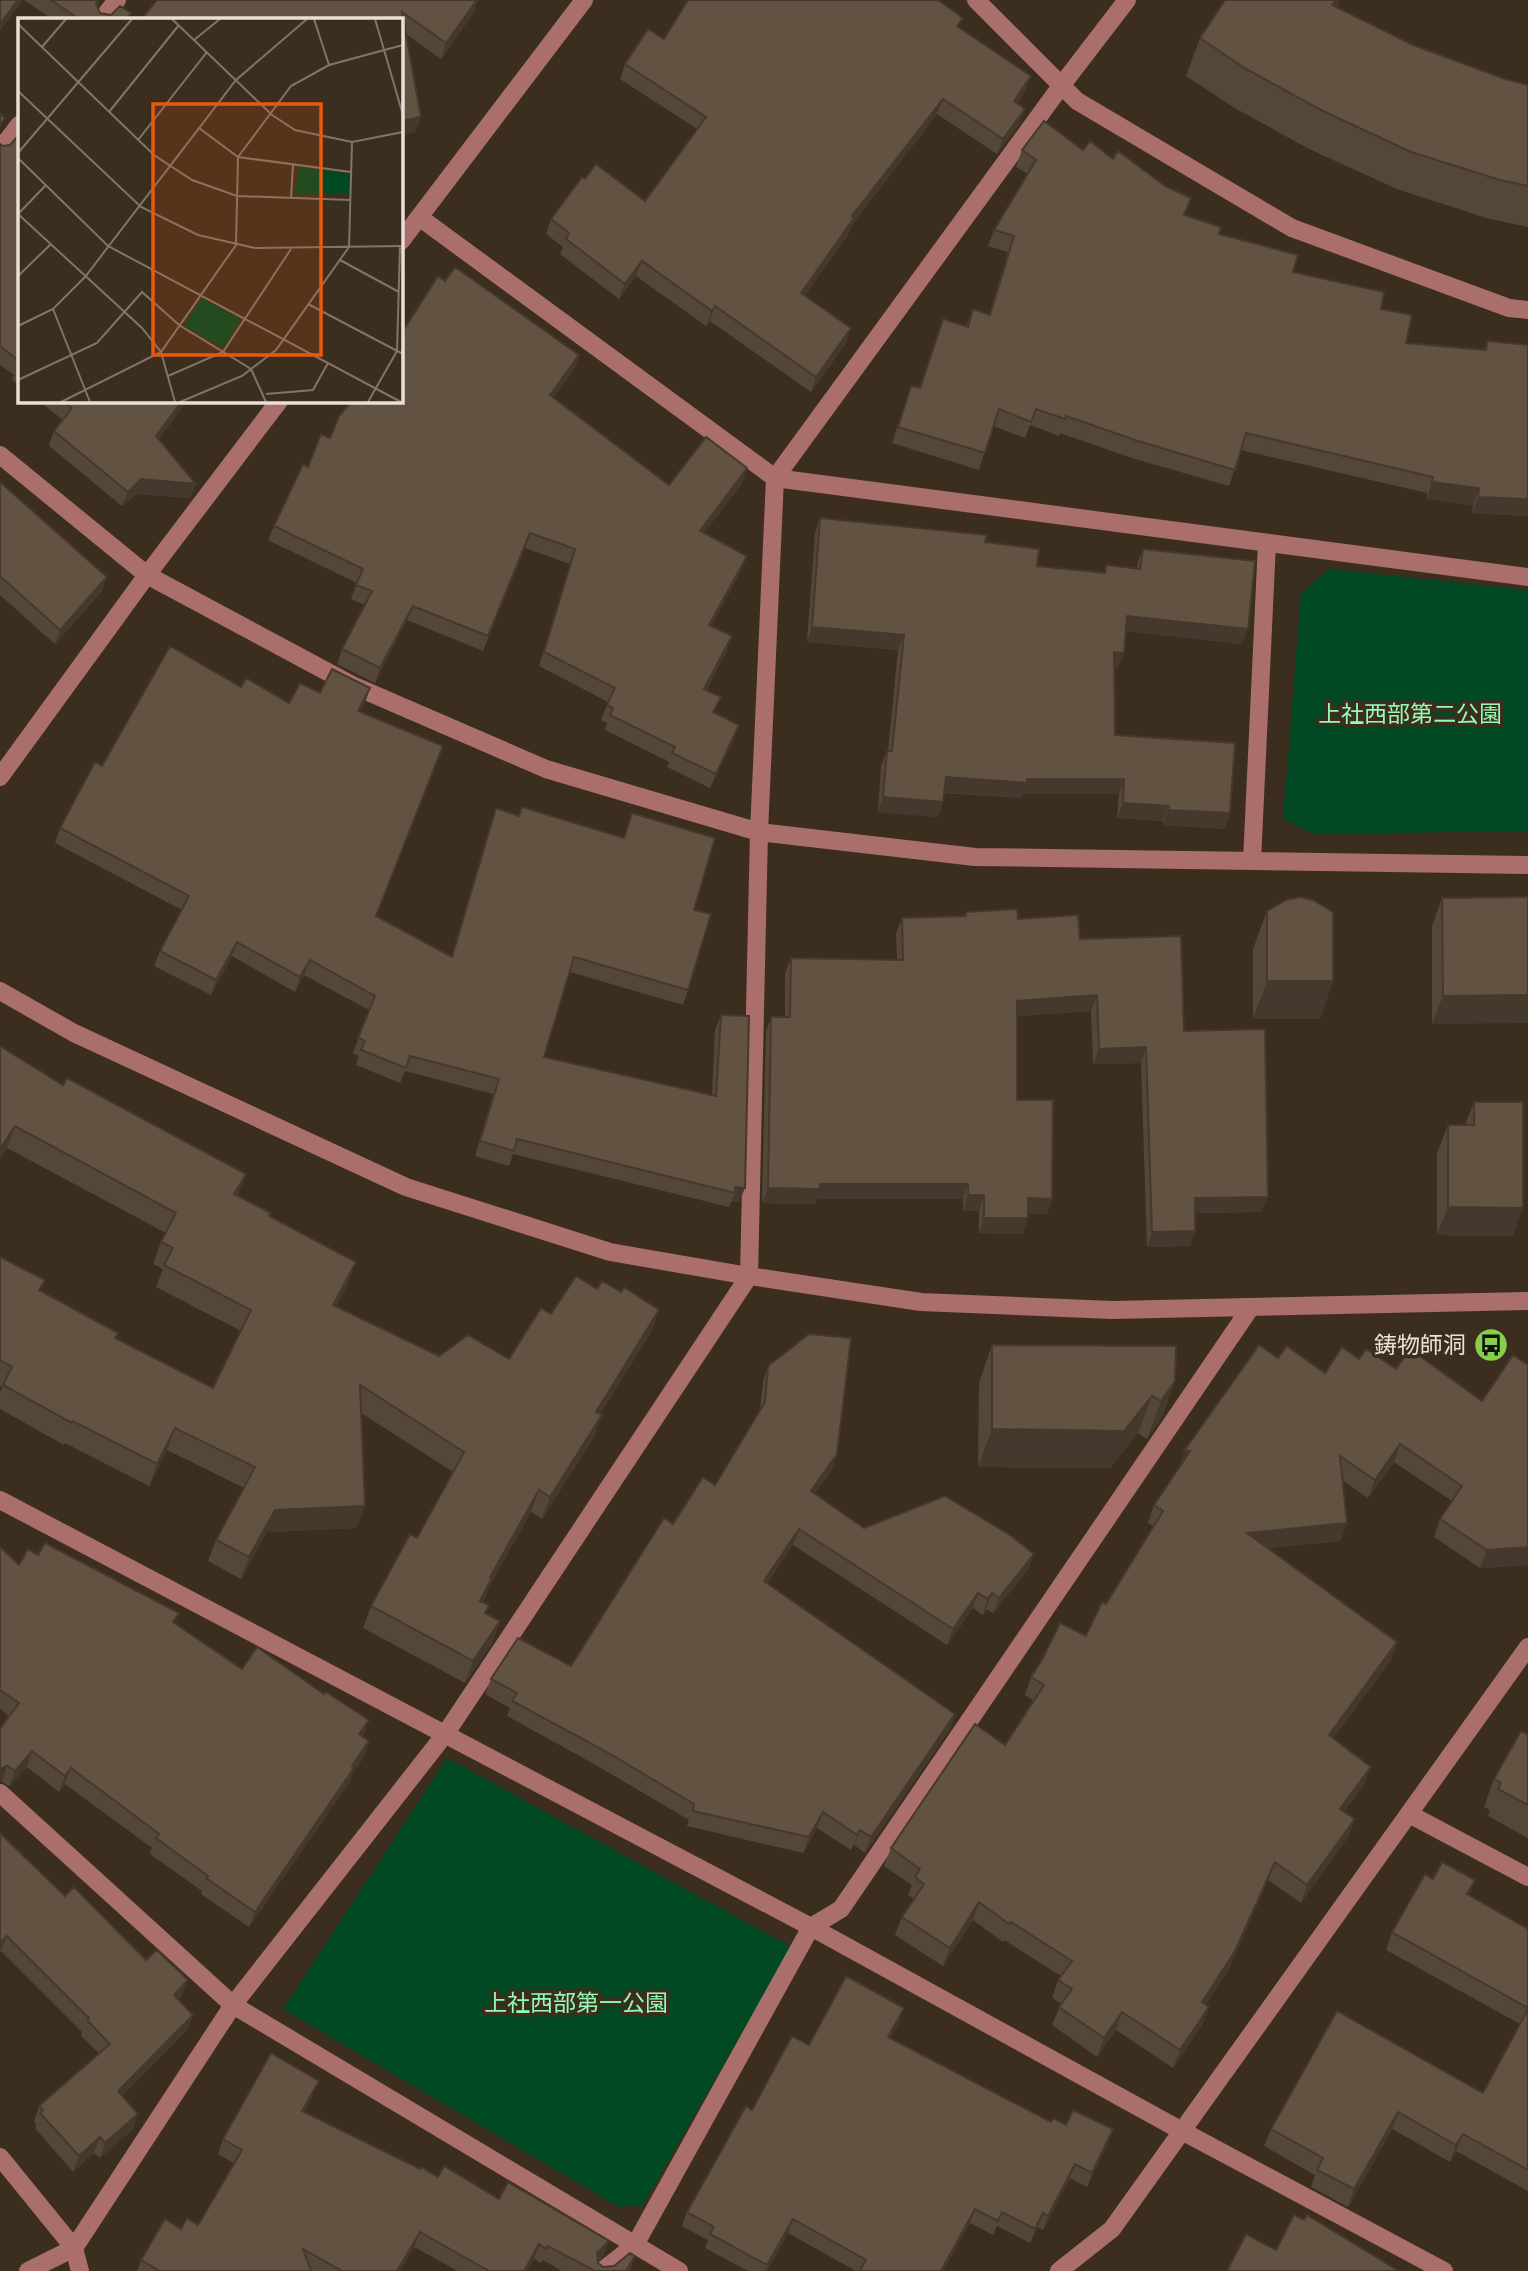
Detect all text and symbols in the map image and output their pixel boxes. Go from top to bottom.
inset map [18,18,402,402]
park label: 上社西部第二公園 [1318,701,1502,728]
bus stop icon: 鋳物師洞 [1472,1326,1510,1364]
place label: 鋳物師洞 [1374,1332,1466,1359]
park label: 上社西部第一公園 [484,1990,668,2017]

